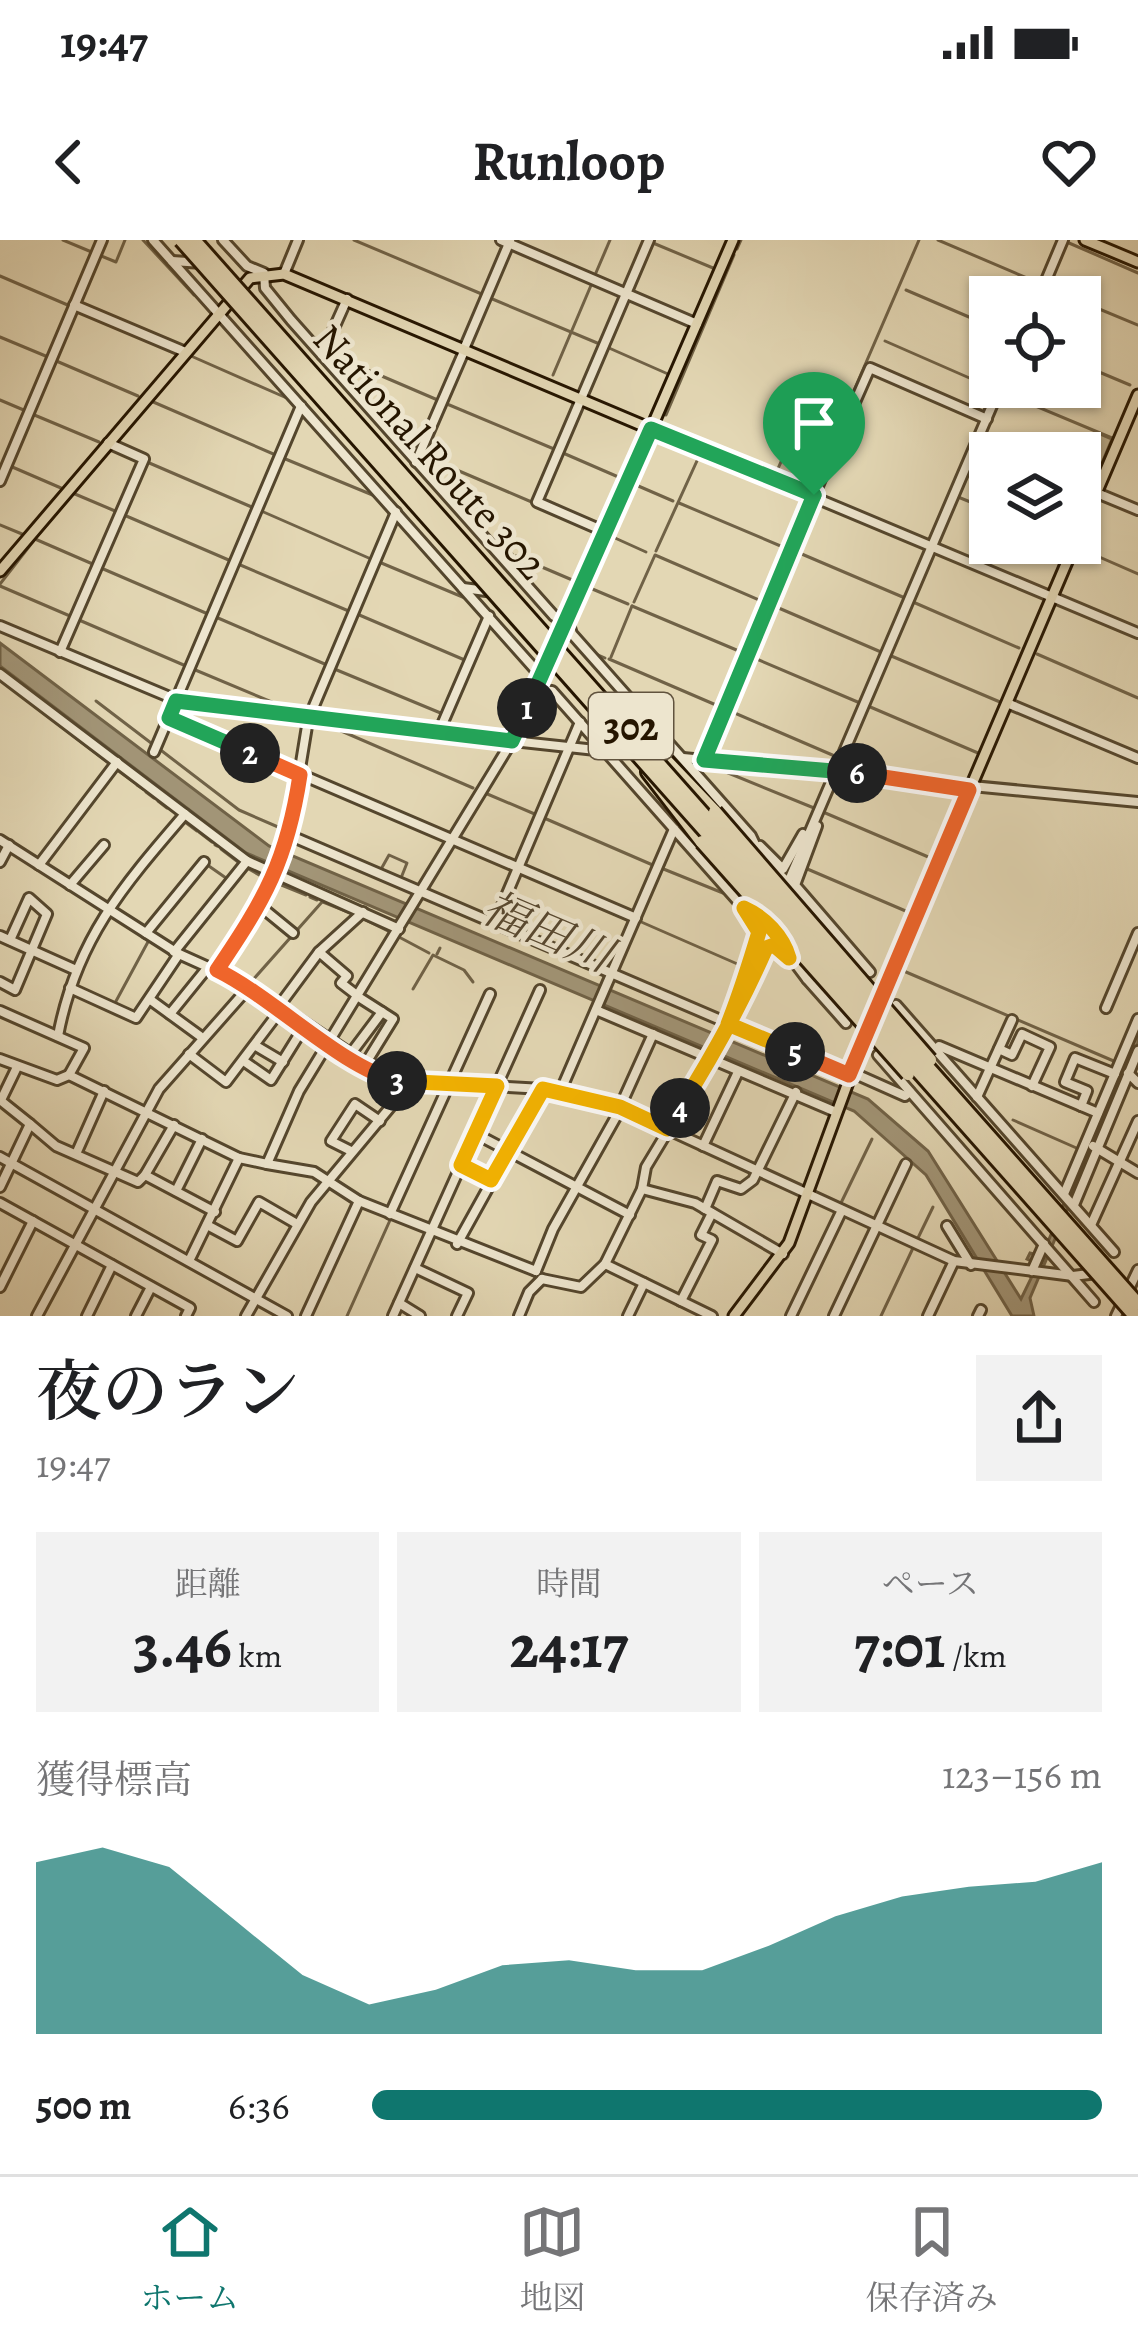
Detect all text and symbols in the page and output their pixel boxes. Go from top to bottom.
text: 19:47 [60,11,148,73]
text: Runloop [473,125,665,199]
icon: back [36,129,102,195]
icon: heart [1036,129,1102,195]
map controls [969,276,1101,564]
button: locate [969,276,1101,408]
street label: National Route 302 [301,311,561,591]
pin [763,372,865,495]
icon: arrive [781,390,847,456]
button: layers [969,432,1101,564]
pin: 1 [497,678,557,738]
text: 1 [521,685,533,730]
road number: 302 [589,693,673,759]
pin: 2 [220,723,280,783]
text: 2 [242,730,258,775]
pin: 6 [827,743,887,803]
text: 6 [849,750,865,795]
water label: 福田川 [473,877,626,989]
pin: 5 [765,1022,825,1082]
text: 5 [788,1029,802,1074]
pin: 3 [367,1051,427,1111]
text: 3 [390,1058,404,1103]
pin: 4 [650,1078,710,1138]
text: 4 [672,1085,688,1130]
text: 夜のラン [36,1347,300,1437]
button: share [976,1355,1102,1481]
text: 19:47 [36,1437,110,1490]
text: 距離 [175,1561,241,1606]
text: 時間 [536,1561,602,1606]
text: ペース [882,1561,979,1606]
text: 3.46 [133,1606,232,1688]
text: 24:17 [510,1606,628,1688]
text: 7:01 [854,1606,945,1688]
text: km [232,1633,282,1678]
text: /km [945,1633,1007,1678]
text: 123–156 m [942,1748,1102,1801]
text: 獲得標高 [36,1753,192,1806]
text: 500 m [36,2079,131,2132]
text: 6:36 [228,2079,290,2132]
tab: ホーム [140,2199,239,2320]
tab: 地図 [519,2199,585,2320]
tab: 保存済み [866,2199,998,2320]

